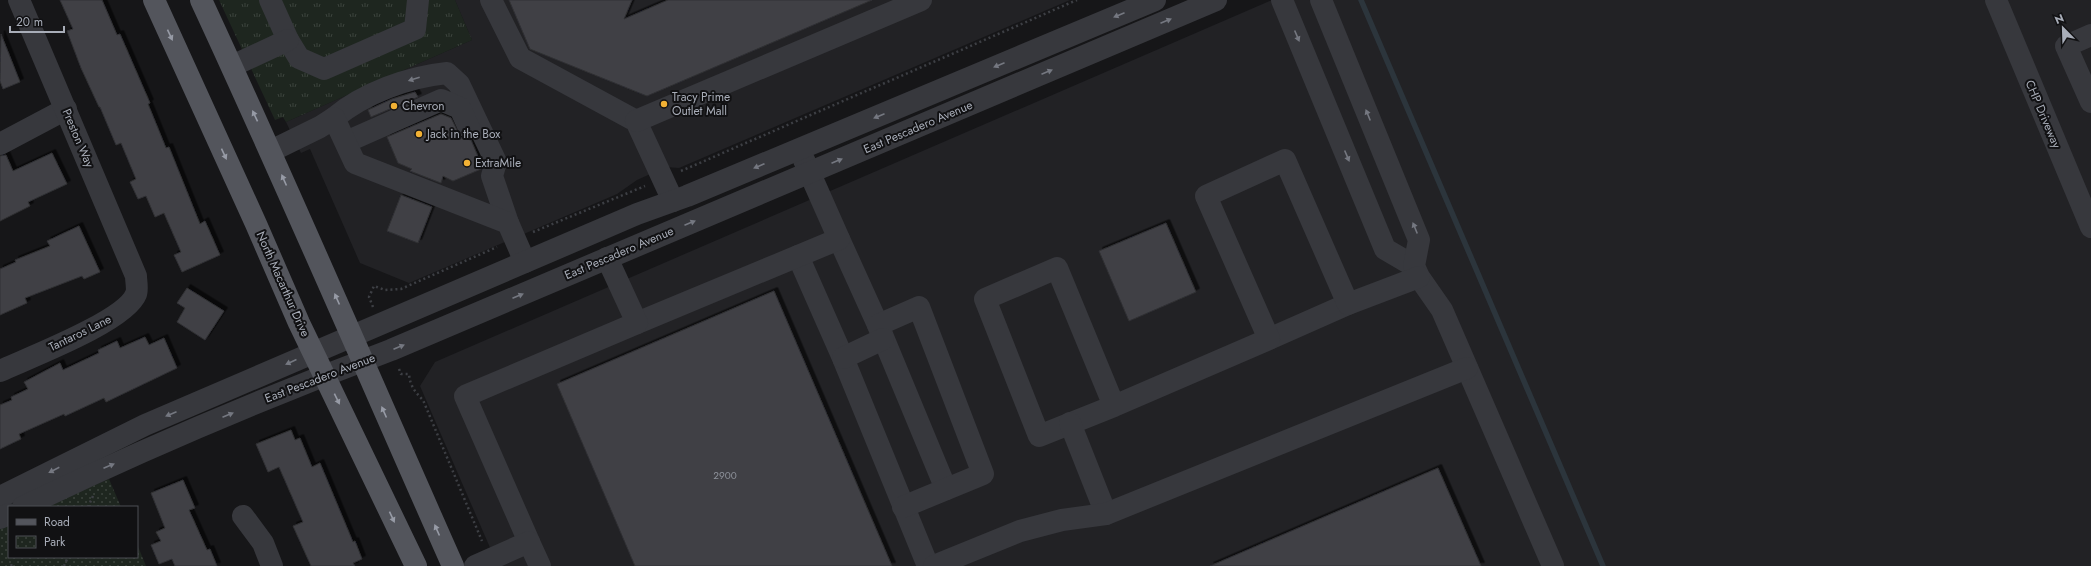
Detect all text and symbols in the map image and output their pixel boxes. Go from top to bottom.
scale bar [10,8,64,34]
north arrow [2043,8,2083,48]
text: N [2052,10,2066,28]
one-way arrow [1113,12,1124,18]
text: 20 m [16,13,43,31]
one-way arrow [1161,18,1172,24]
one-way arrow [167,30,173,41]
one-way arrow [1294,30,1300,41]
one-way arrow [993,62,1005,69]
one-way arrow [1041,69,1052,75]
one-way arrow [408,76,420,82]
street label: CHP Driveway [2021,77,2066,152]
place label: Tracy Prime Outlet Mall [672,88,730,120]
street label: East Pescadero Avenue [861,96,975,158]
place label: Chevron [402,97,445,115]
marker: Tracy Prime Outlet Mall [659,99,669,109]
marker: Chevron [389,101,399,111]
street label: Preston Way [58,106,99,171]
one-way arrow [1365,109,1371,120]
one-way arrow [252,110,258,122]
one-way arrow [873,113,885,119]
place label: Jack in the Box [425,125,501,143]
marker: Jack in the Box [414,129,424,139]
one-way arrow [221,148,227,159]
one-way arrow [1345,150,1351,162]
place label: ExtraMile [475,154,521,172]
marker: ExtraMile [462,158,472,168]
one-way arrow [831,158,843,164]
one-way arrow [754,163,765,169]
one-way arrow [281,174,287,186]
one-way arrow [684,220,696,226]
street label: East Pescadero Avenue [562,222,676,284]
one-way arrow [1411,222,1417,234]
street label: North Macarthur Drive [252,228,314,340]
one-way arrow [334,293,340,304]
one-way arrow [513,293,524,299]
street label: Tantaros Lane [46,310,114,356]
one-way arrow [393,344,404,350]
street label: East Pescadero Avenue [262,349,378,407]
one-way arrow [285,359,296,365]
one-way arrow [334,393,340,405]
one-way arrow [381,406,387,417]
one-way arrow [165,411,177,417]
one-way arrow [223,412,234,418]
one-way arrow [104,463,116,469]
one-way arrow [48,466,60,473]
house number: 2900 [713,468,737,483]
legend [8,506,138,558]
one-way arrow [389,511,395,522]
text: Road [44,513,70,531]
one-way arrow [434,525,440,536]
text: Park [44,533,66,551]

